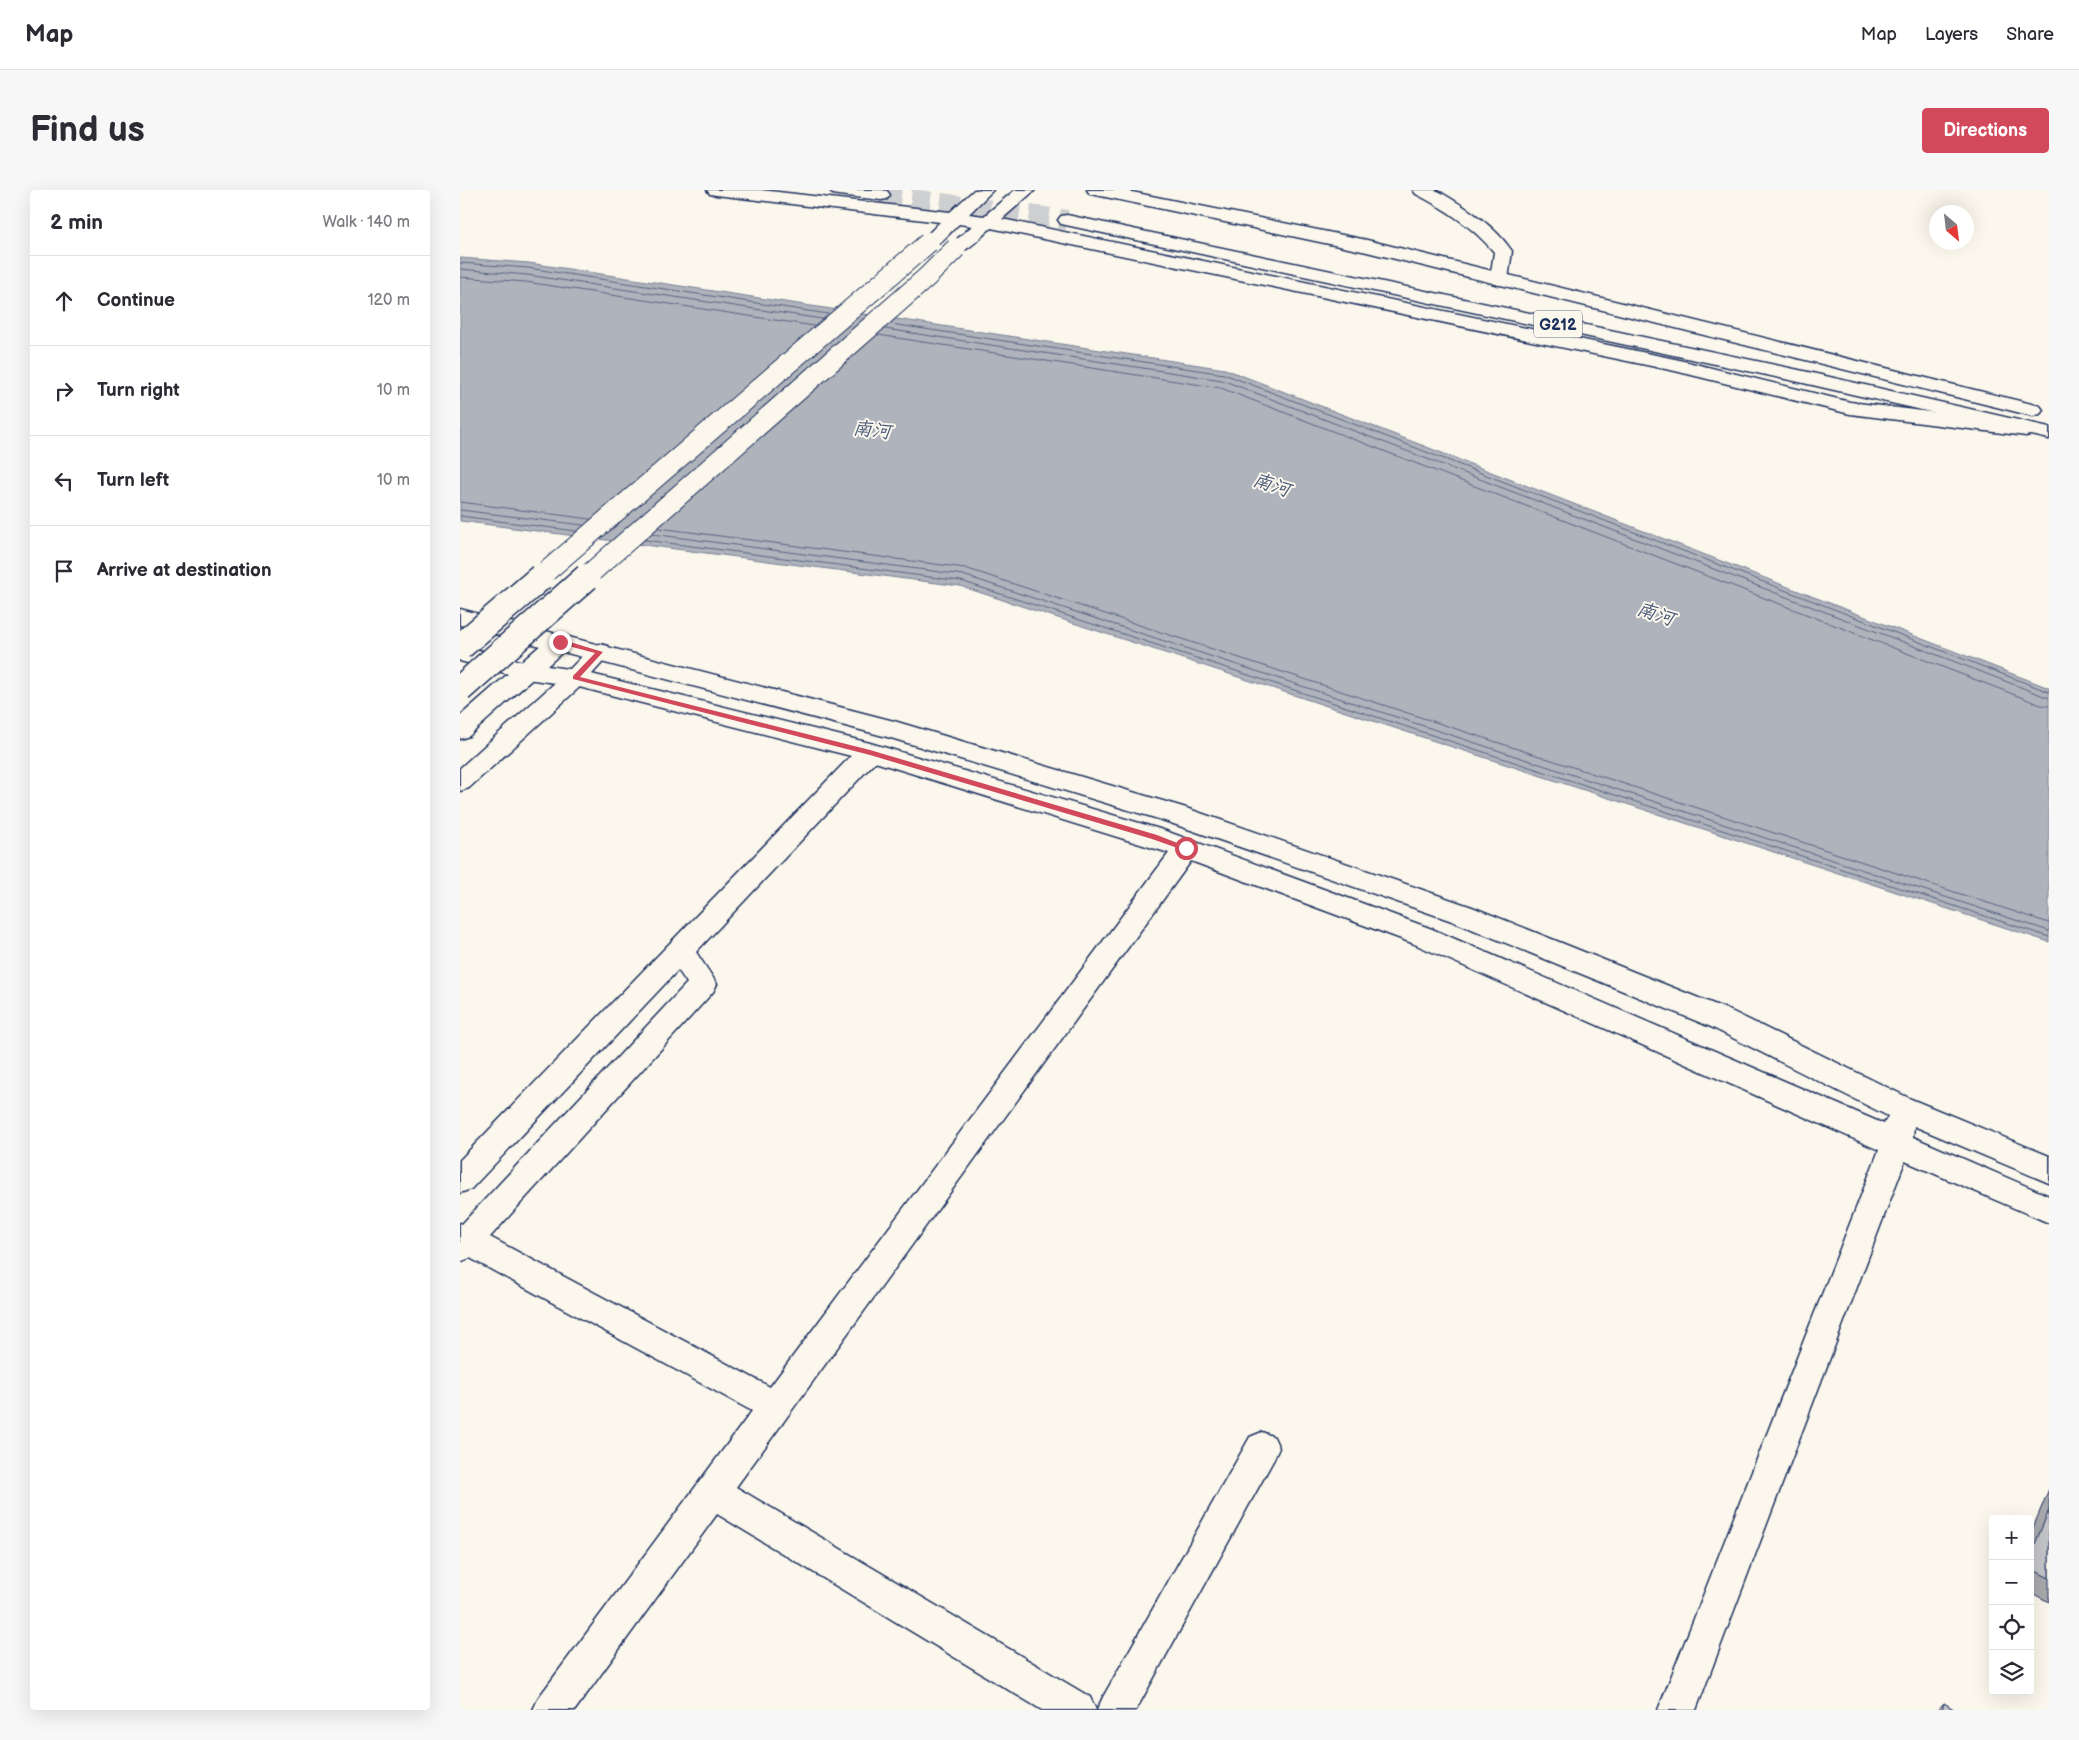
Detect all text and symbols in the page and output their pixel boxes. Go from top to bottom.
text: Map [25,20,73,49]
text: Map [1861,24,1897,45]
text: Layers [1925,24,1978,45]
text: Share [2006,24,2054,45]
button: Directions [1922,108,2049,153]
text: Find us [30,109,145,152]
north arrow [1929,205,1974,250]
text: 2 min [50,210,103,235]
text: Walk · 140 m [323,213,410,232]
icon: ahead [50,287,78,315]
text: Continue [97,289,175,312]
text: 120 m [367,291,410,310]
road number: G212 [1534,310,1582,338]
icon: right [50,377,78,405]
text: Turn right [97,379,180,402]
text: 10 m [377,381,410,400]
water label: 南河 [852,417,895,445]
icon: left [50,467,78,495]
water label: 南河 [1250,468,1296,503]
text: Turn left [97,469,169,492]
text: 10 m [377,471,410,490]
icon: arrive [50,557,78,585]
text: Arrive at destination [97,559,272,582]
water label: 南河 [1634,597,1680,632]
route end [549,631,572,654]
route start [1175,837,1198,860]
map controls [1989,1515,2034,1695]
button: + [1989,1515,2034,1560]
button: − [1989,1560,2034,1605]
button: locate [1989,1605,2034,1650]
button: layers [1989,1650,2034,1695]

